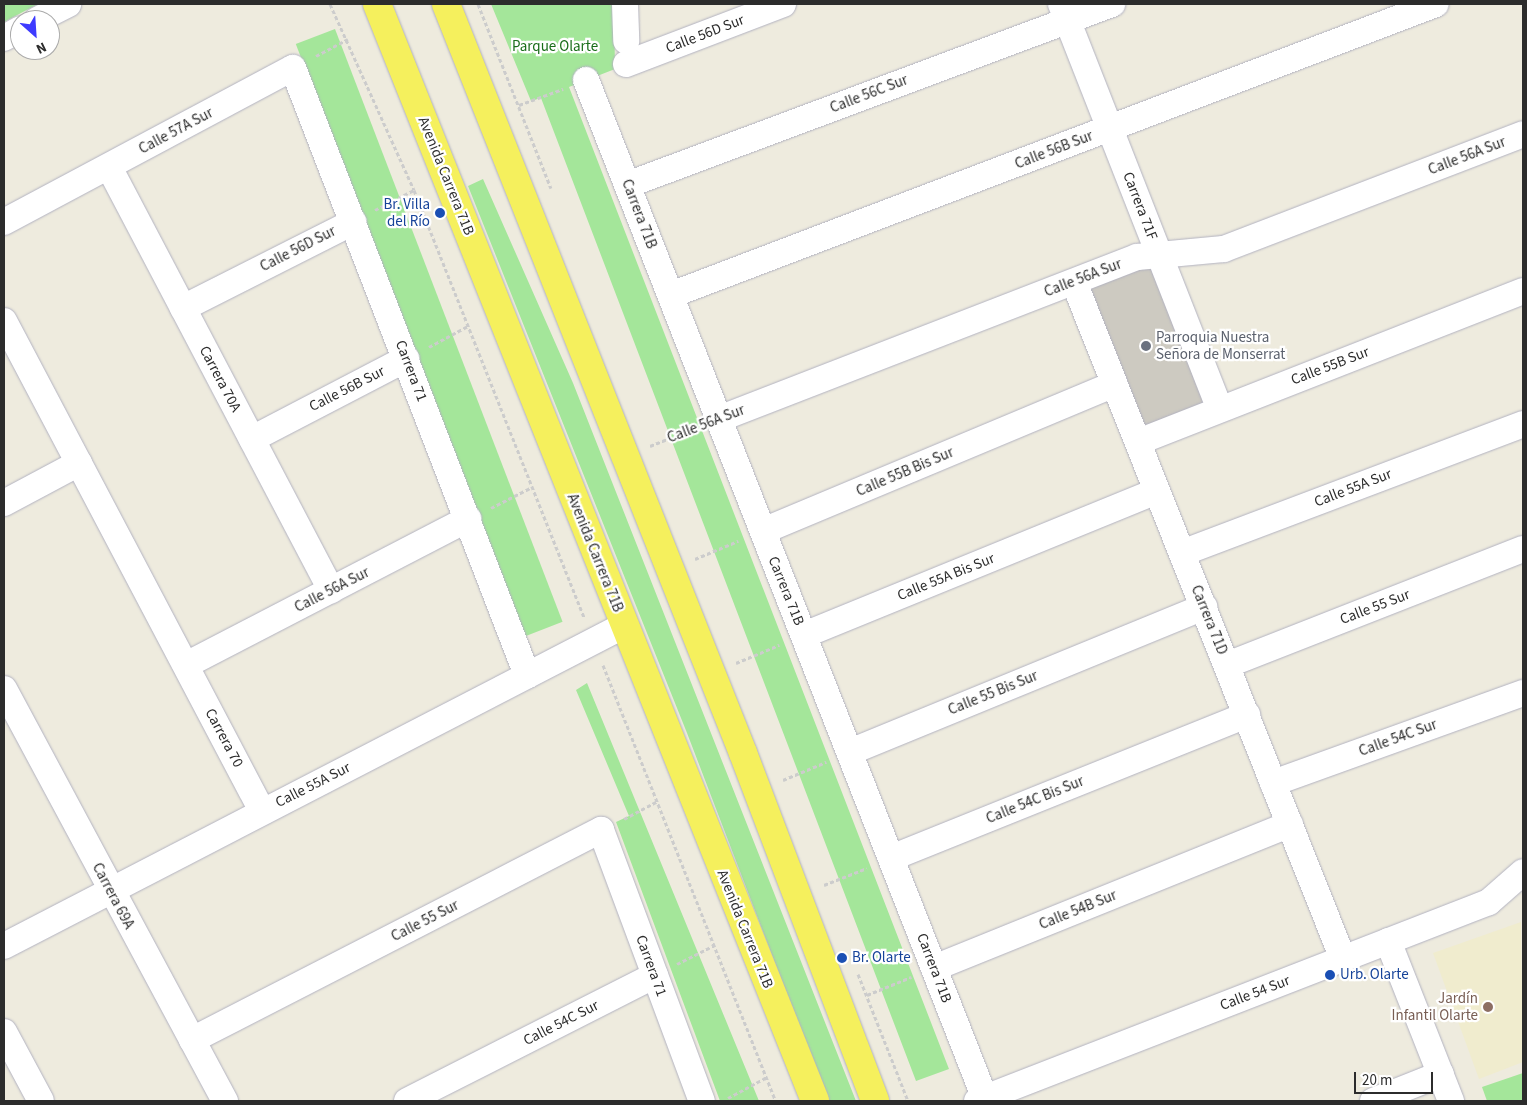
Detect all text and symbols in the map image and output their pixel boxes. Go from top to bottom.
north arrow [10,10,60,60]
street label: Calle 56D Sur [663,11,747,57]
text: N [33,37,50,59]
park label: Parque Olarte [512,38,598,56]
street label: Calle 56C Sur [827,71,911,117]
street label: Calle 57A Sur [136,104,216,158]
street label: Avenida Carrera 71B [414,114,478,238]
street label: Calle 56B Sur [1012,127,1096,173]
street label: Calle 56A Sur [1426,133,1508,179]
street label: Carrera 71F [1119,169,1161,243]
street label: Carrera 71B [618,177,660,251]
place label: Br. Villa del Río [383,195,430,230]
marker: Br. Villa del Río [434,207,446,219]
street label: Calle 56D Sur [257,222,339,276]
street label: Calle 56A Sur [1042,255,1124,301]
place label: Parroquia Nuestra Señora de Monserrat [1156,328,1285,363]
street label: Carrera 71 [391,338,431,404]
marker: Parroquia Nuestra Señora de Monserrat [1140,340,1152,352]
street label: Carrera 70A [195,343,245,415]
street label: Calle 55B Sur [1288,343,1372,389]
street label: Calle 56B Sur [306,362,388,416]
street label: Calle 56A Sur [665,401,747,447]
street label: Calle 55B Bis Sur [854,443,956,501]
street label: Calle 55A Sur [1312,465,1394,511]
street label: Avenida Carrera 71B [563,491,627,615]
street label: Calle 55A Bis Sur [895,549,997,605]
street label: Carrera 71B [764,554,808,628]
street label: Calle 56A Sur [292,563,372,617]
street label: Carrera 71D [1187,583,1231,657]
street label: Calle 55 Sur [1337,585,1413,629]
street label: Calle 55 Bis Sur [945,667,1041,719]
street label: Carrera 70 [201,705,247,771]
street label: Calle 54C Sur [1356,716,1440,760]
street label: Calle 55A Sur [273,758,353,812]
street label: Calle 54C Bis Sur [983,772,1087,828]
street label: Carrera 69A [88,860,138,932]
street label: Avenida Carrera 71B [713,867,777,991]
street label: Calle 54B Sur [1036,886,1120,934]
street label: Calle 55 Sur [388,896,462,946]
street label: Carrera 71B [913,931,955,1005]
street label: Carrera 71 [632,933,670,999]
place label: Br. Olarte [852,949,911,967]
marker: Br. Olarte [836,952,848,964]
place label: Urb. Olarte [1340,966,1409,984]
marker: Urb. Olarte [1324,969,1336,981]
street label: Calle 54 Sur [1217,971,1293,1015]
place label: Jardín Infantil Olarte [1392,989,1478,1024]
street label: Calle 54C Sur [520,996,602,1050]
marker: Jardín Infantil Olarte [1482,1001,1494,1013]
scale bar [1357,1062,1436,1094]
text: 20 m [1362,1070,1392,1091]

